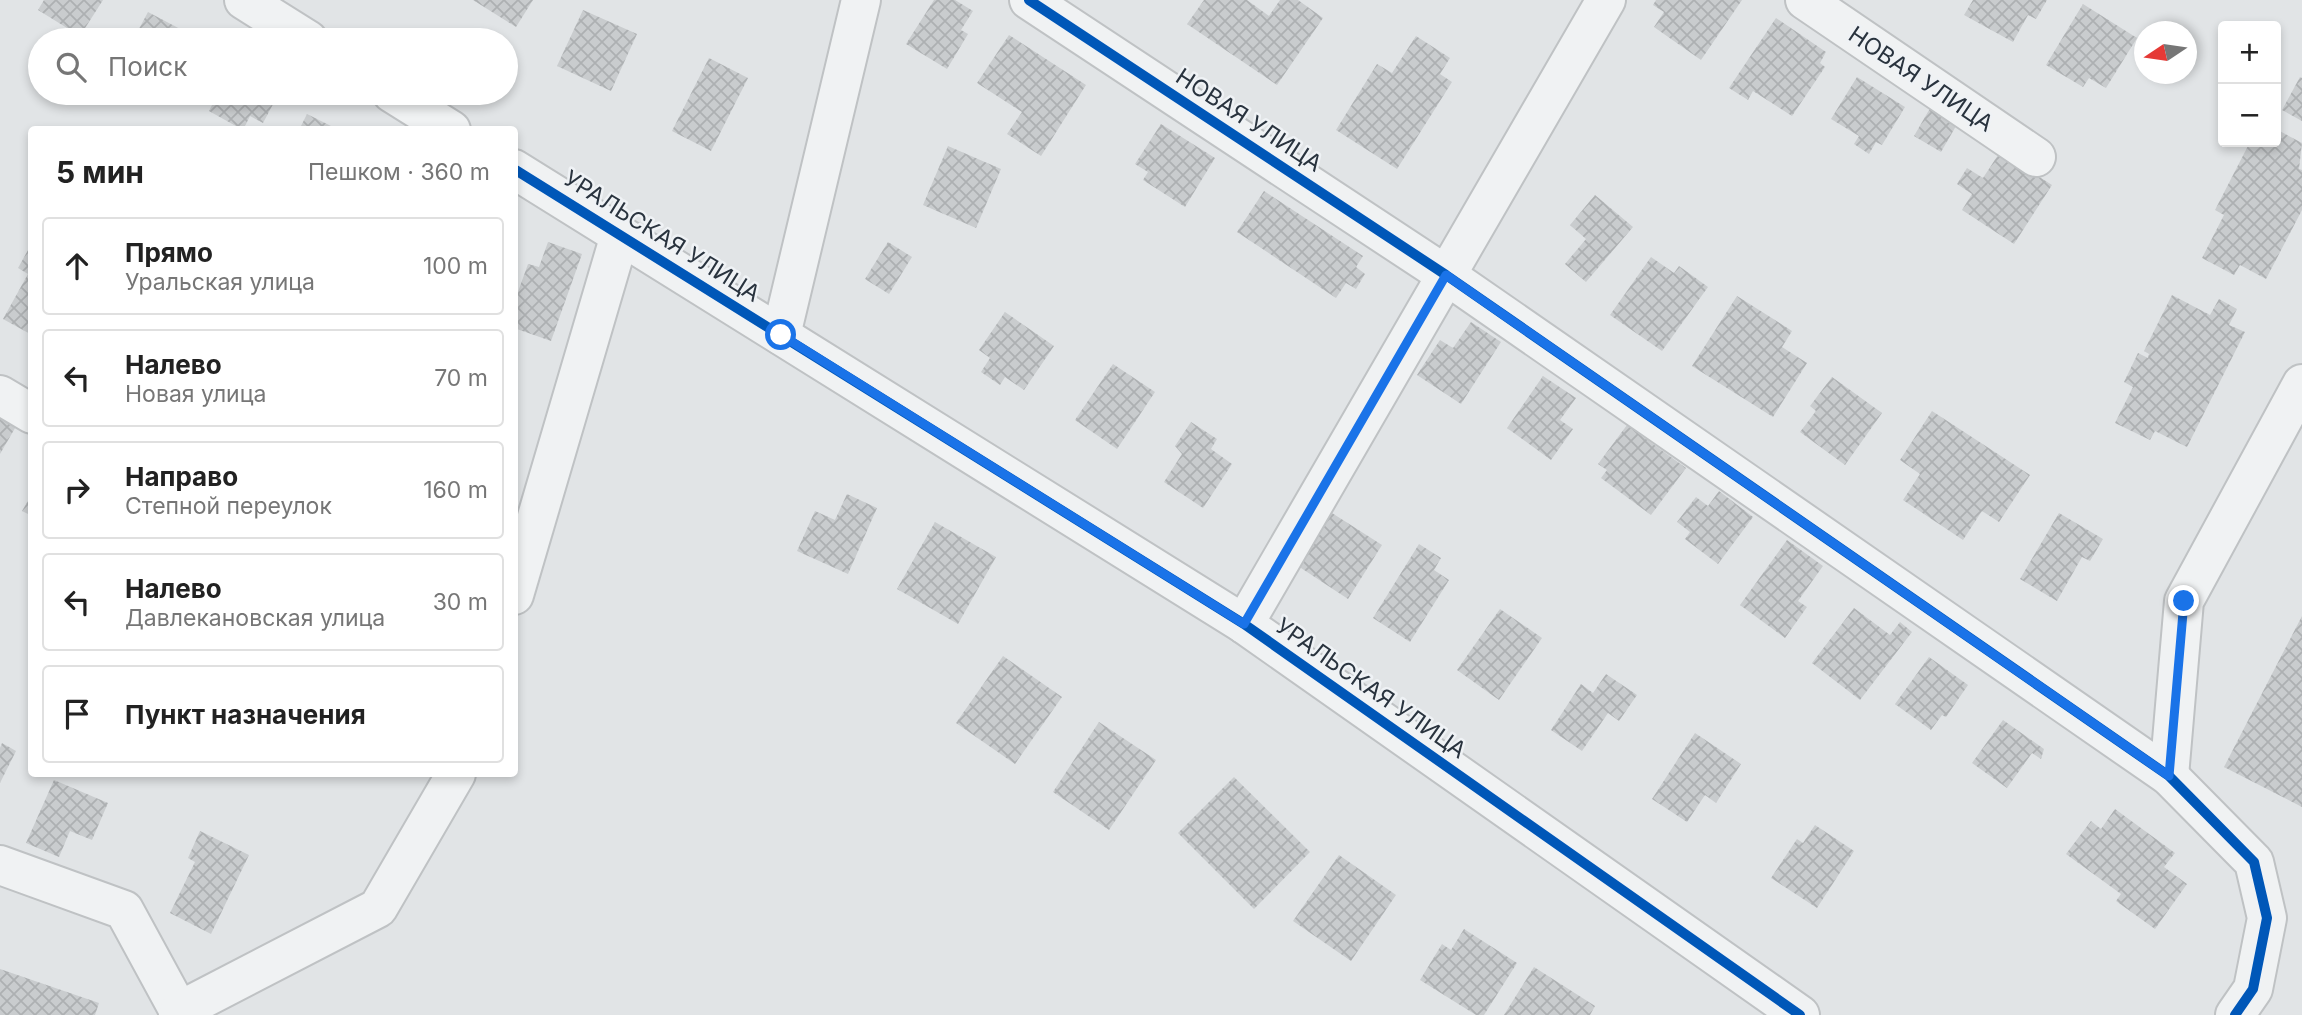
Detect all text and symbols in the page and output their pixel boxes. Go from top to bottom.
street label: НОВАЯ УЛИЦА [1843,20,1999,138]
north arrow [2134,21,2197,84]
map controls [2218,21,2281,147]
button: + [2218,21,2281,84]
search box [28,28,518,105]
icon: search [52,48,90,86]
text: Поиск [108,51,187,82]
street label: НОВАЯ УЛИЦА [1171,62,1327,178]
button: − [2218,84,2281,147]
text: 5 мин [56,154,144,190]
text: Пешком · 360 m [308,158,490,186]
street label: УРАЛЬСКАЯ УЛИЦА [559,164,765,308]
text: Прямо [125,237,213,268]
icon: ahead [58,247,96,285]
text: 100 m [423,252,488,280]
text: Уральская улица [125,268,315,296]
route start [765,319,796,350]
text: Налево [125,349,222,380]
icon: left [58,359,96,397]
text: 70 m [434,364,488,392]
text: Новая улица [125,380,266,408]
text: Направо [125,461,238,492]
icon: right [58,471,96,509]
text: 160 m [423,476,488,504]
text: Степной переулок [125,492,332,520]
text: Налево [125,573,222,604]
icon: left [58,583,96,621]
route end [2168,585,2199,616]
text: 30 m [433,588,488,616]
text: Давлекановская улица [125,604,385,632]
street label: УРАЛЬСКАЯ УЛИЦА [1270,612,1472,764]
icon: arrive [58,695,96,733]
text: Пункт назначения [125,699,366,730]

